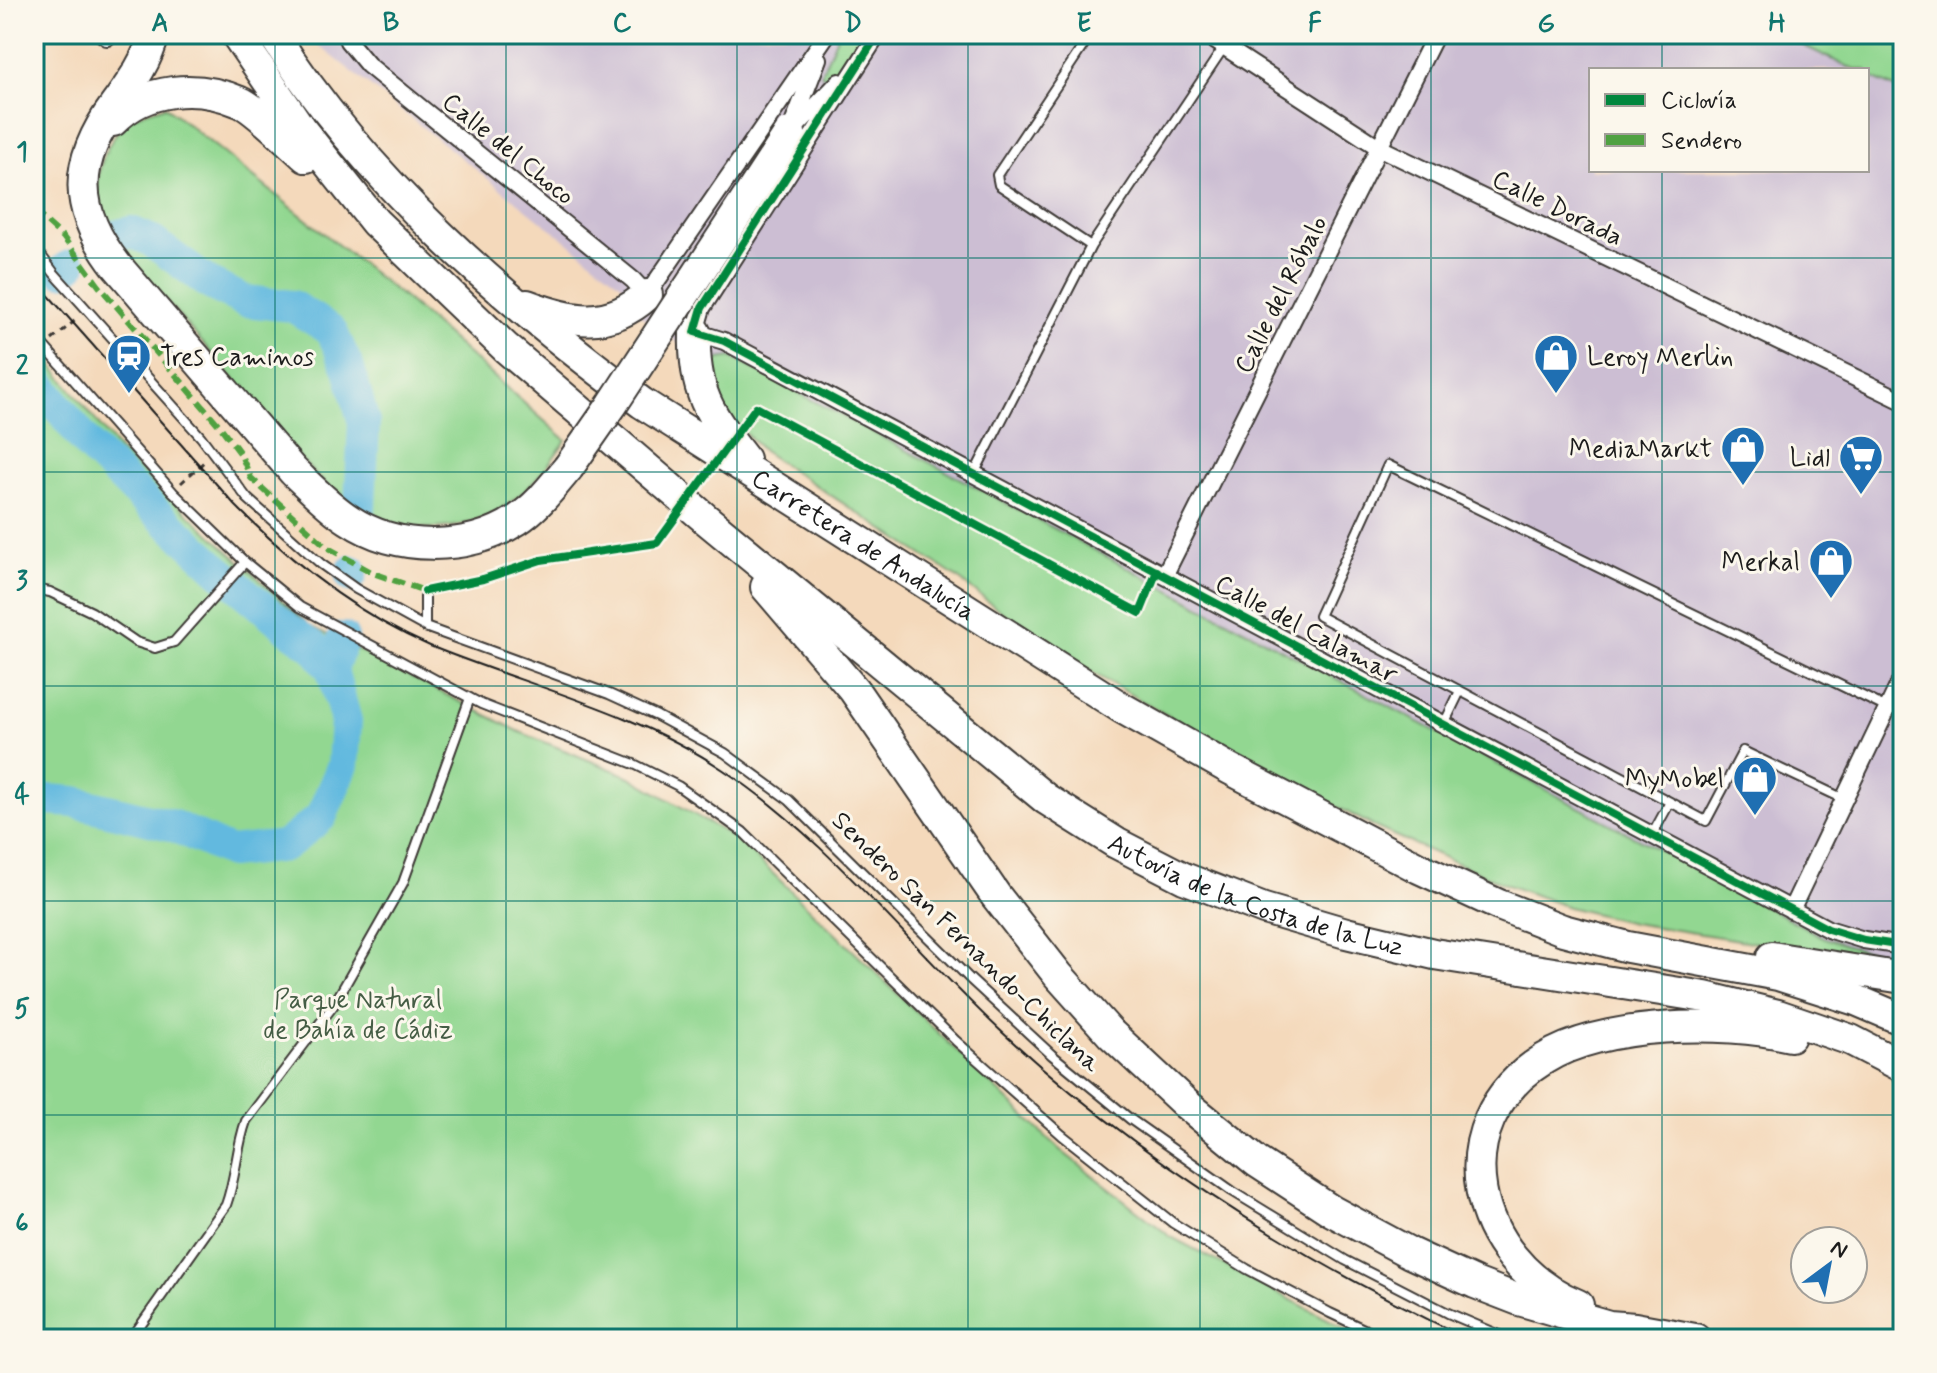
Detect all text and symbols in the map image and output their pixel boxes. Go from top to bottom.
text: A [151,7,169,41]
text: B [383,7,399,41]
text: C [613,7,632,41]
text: D [844,7,862,41]
text: E [1076,7,1092,41]
text: F [1308,7,1322,41]
text: G [1537,7,1555,41]
text: H [1769,7,1786,41]
legend [1589,68,1869,172]
street label: Calle del Choco [434,86,581,213]
text: Ciclovía [1661,86,1737,117]
text: Sendero [1661,126,1742,157]
text: 1 [16,136,28,170]
street label: Calle Dorada [1486,163,1628,255]
street label: Calle del Róbalo [1227,210,1336,379]
station icon: Tres Caminos [105,332,153,395]
shop icon: Leroy Merlin [1532,332,1580,395]
place label: Tres Caminos [160,341,314,375]
place label: Leroy Merlin [1587,341,1733,375]
text: 2 [16,350,29,384]
shop icon: MediaMarkt [1719,424,1767,487]
place label: MediaMarkt [1569,433,1712,467]
supermarket icon: Lidl [1837,433,1885,496]
place label: Lidl [1790,442,1830,476]
street label: Carretera de Andalucía [745,462,981,630]
shop icon: Merkal [1807,537,1855,600]
place label: Merkal [1722,546,1800,580]
text: 3 [16,565,28,599]
street label: Calle del Calamar [1209,567,1404,693]
shop icon: MyMobel [1731,754,1779,817]
place label: MyMobel [1625,763,1724,797]
text: 4 [14,779,30,813]
street label: Sendero San Fernando-Chiclana [824,805,1108,1081]
street label: Autovía de la Costa de la Luz [1101,827,1407,965]
park label: Parque Natural de Bahía de Cádiz [263,984,453,1048]
text: 5 [14,993,30,1027]
text: 6 [15,1207,29,1241]
north arrow [1789,1225,1869,1305]
text: N [1825,1234,1852,1265]

